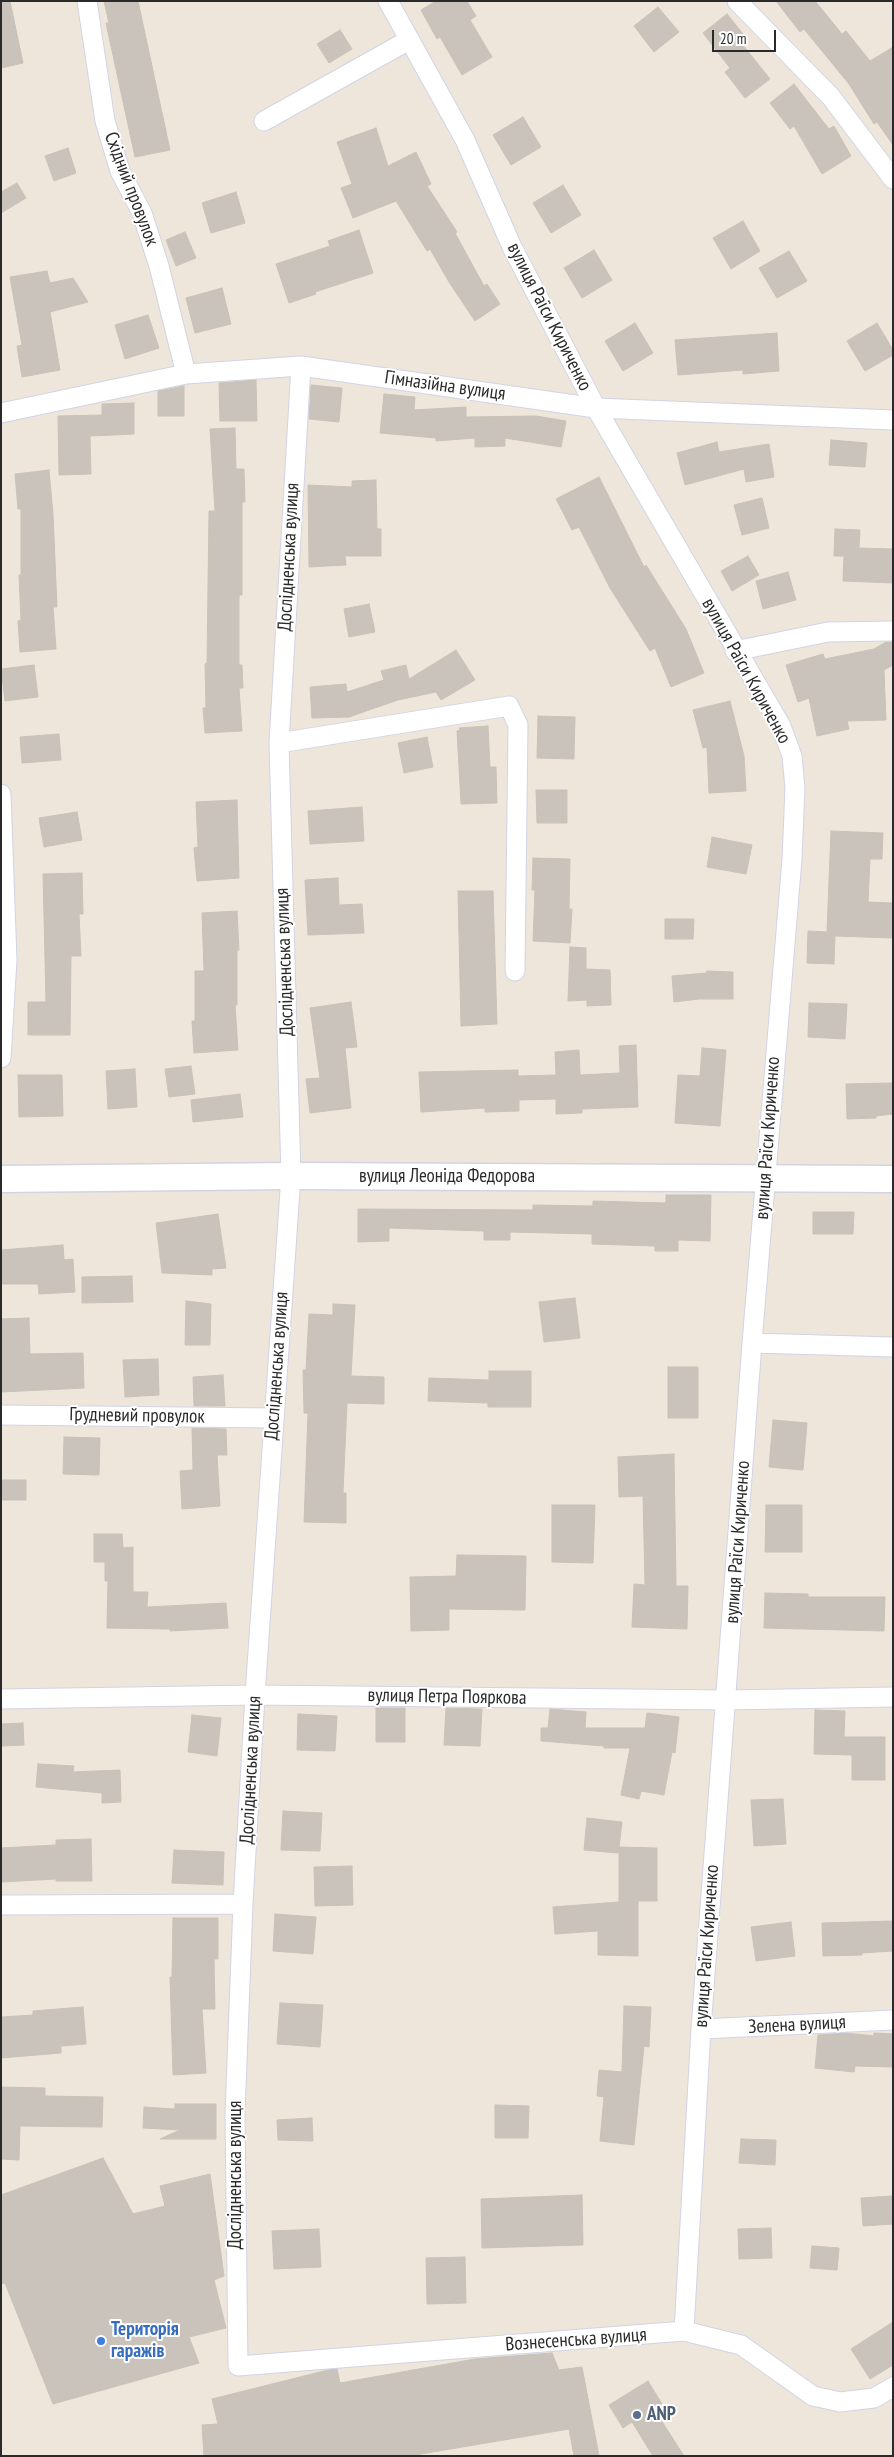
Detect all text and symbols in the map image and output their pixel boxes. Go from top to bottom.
scale bar [714,20,778,52]
text: 20 m [720,29,746,48]
street label: Східний провулок [99,129,163,249]
street label: вулиця Раїси Кириченко [502,239,596,395]
street label: Гімназійна вулиця [383,366,507,406]
street label: Дослідненська вулиця [274,482,304,632]
street label: вулиця Раїси Кириченко [697,594,795,748]
street label: Дослідненська вулиця [271,887,299,1037]
street label: вулиця Раїси Кириченко [751,1056,785,1220]
street label: вулиця Леоніда Федорова [359,1166,535,1188]
street label: Дослідненська вулиця [260,1291,294,1441]
street label: Грудневий провулок [69,1403,205,1429]
street label: вулиця Раїси Кириченко [721,1460,755,1624]
street label: вулиця Петра Пояркова [367,1684,527,1710]
street label: Дослідненська вулиця [236,1695,266,1845]
street label: вулиця Раїси Кириченко [690,1864,724,2028]
street label: Зелена вулиця [748,2011,846,2039]
street label: Дослідненська вулиця [225,2101,247,2249]
place label: Територія гаражів [111,2319,179,2363]
street label: Вознесенська вулиця [505,2324,647,2356]
marker: Територія гаражів [95,2335,107,2347]
place label: ANP [647,2404,676,2426]
marker: ANP [631,2409,643,2421]

